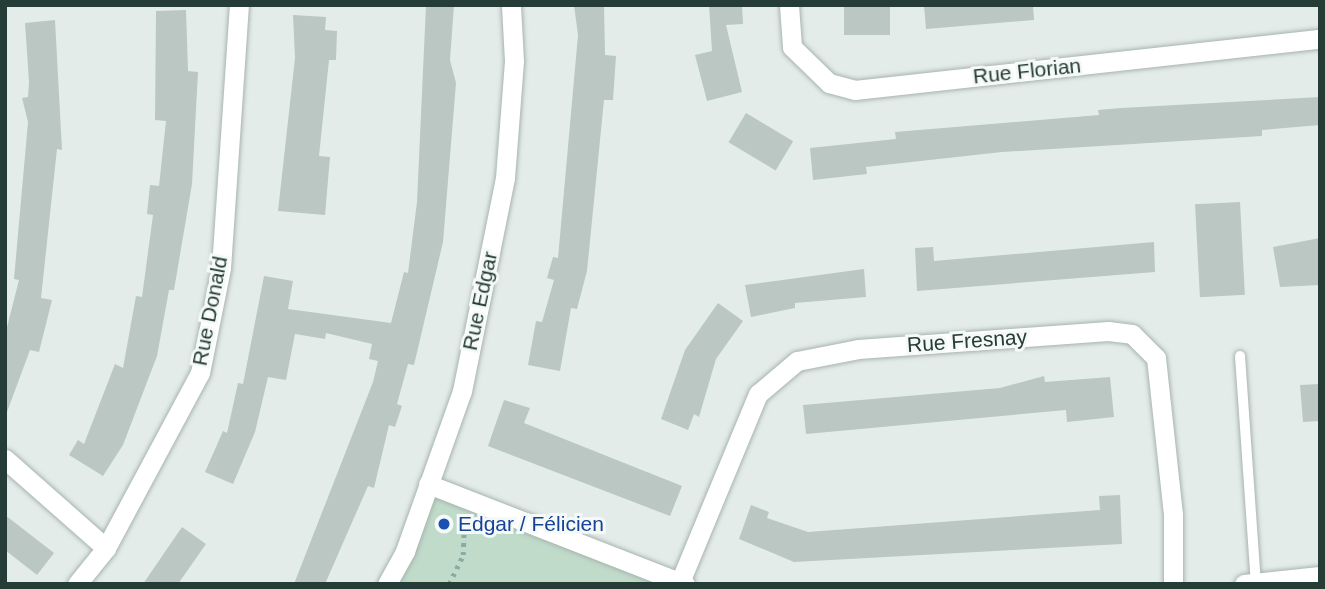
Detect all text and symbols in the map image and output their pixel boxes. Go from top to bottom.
street label: Rue Florian [972,53,1082,89]
street label: Rue Edgar [457,249,503,353]
street label: Rue Donald [187,254,233,368]
street label: Rue Fresnay [906,324,1028,358]
place label: Edgar / Félicien [458,511,604,537]
marker: Edgar / Félicien [436,516,452,532]

